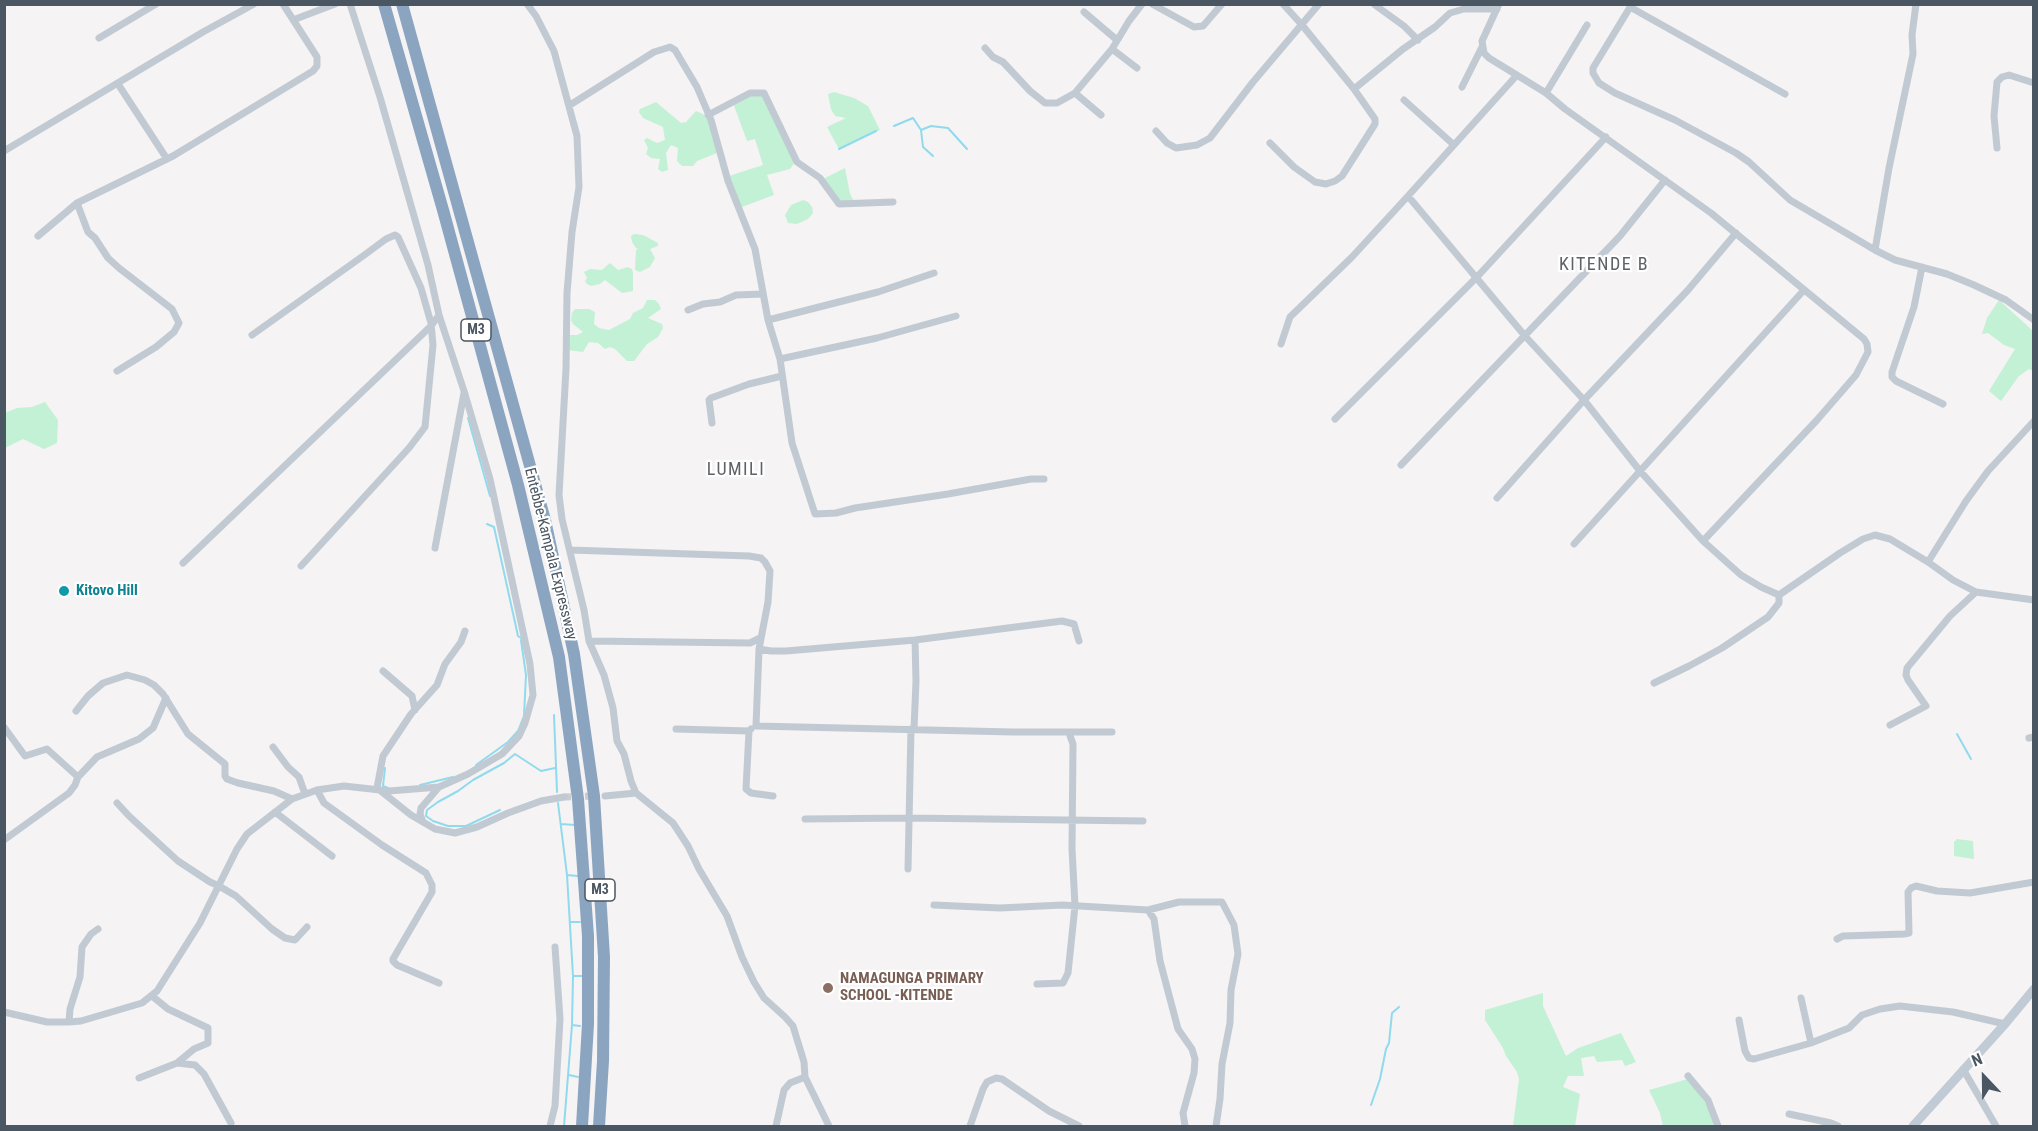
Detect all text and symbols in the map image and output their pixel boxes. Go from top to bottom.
district label: KITENDE B [1559,254,1649,276]
road number: M3 [461,319,491,341]
district label: LUMILI [707,459,765,481]
street label: Entebbe-Kampala Expressway [520,466,580,642]
place label: Kitovo Hill [76,582,138,600]
marker: Kitovo Hill [57,584,71,598]
road number: M3 [585,879,615,901]
place label: NAMAGUNGA PRIMARY SCHOOL -KITENDE [840,970,984,1005]
marker: NAMAGUNGA PRIMARY SCHOOL -KITENDE [821,981,835,995]
north arrow [1954,1047,2014,1107]
text: N [1969,1049,1985,1070]

